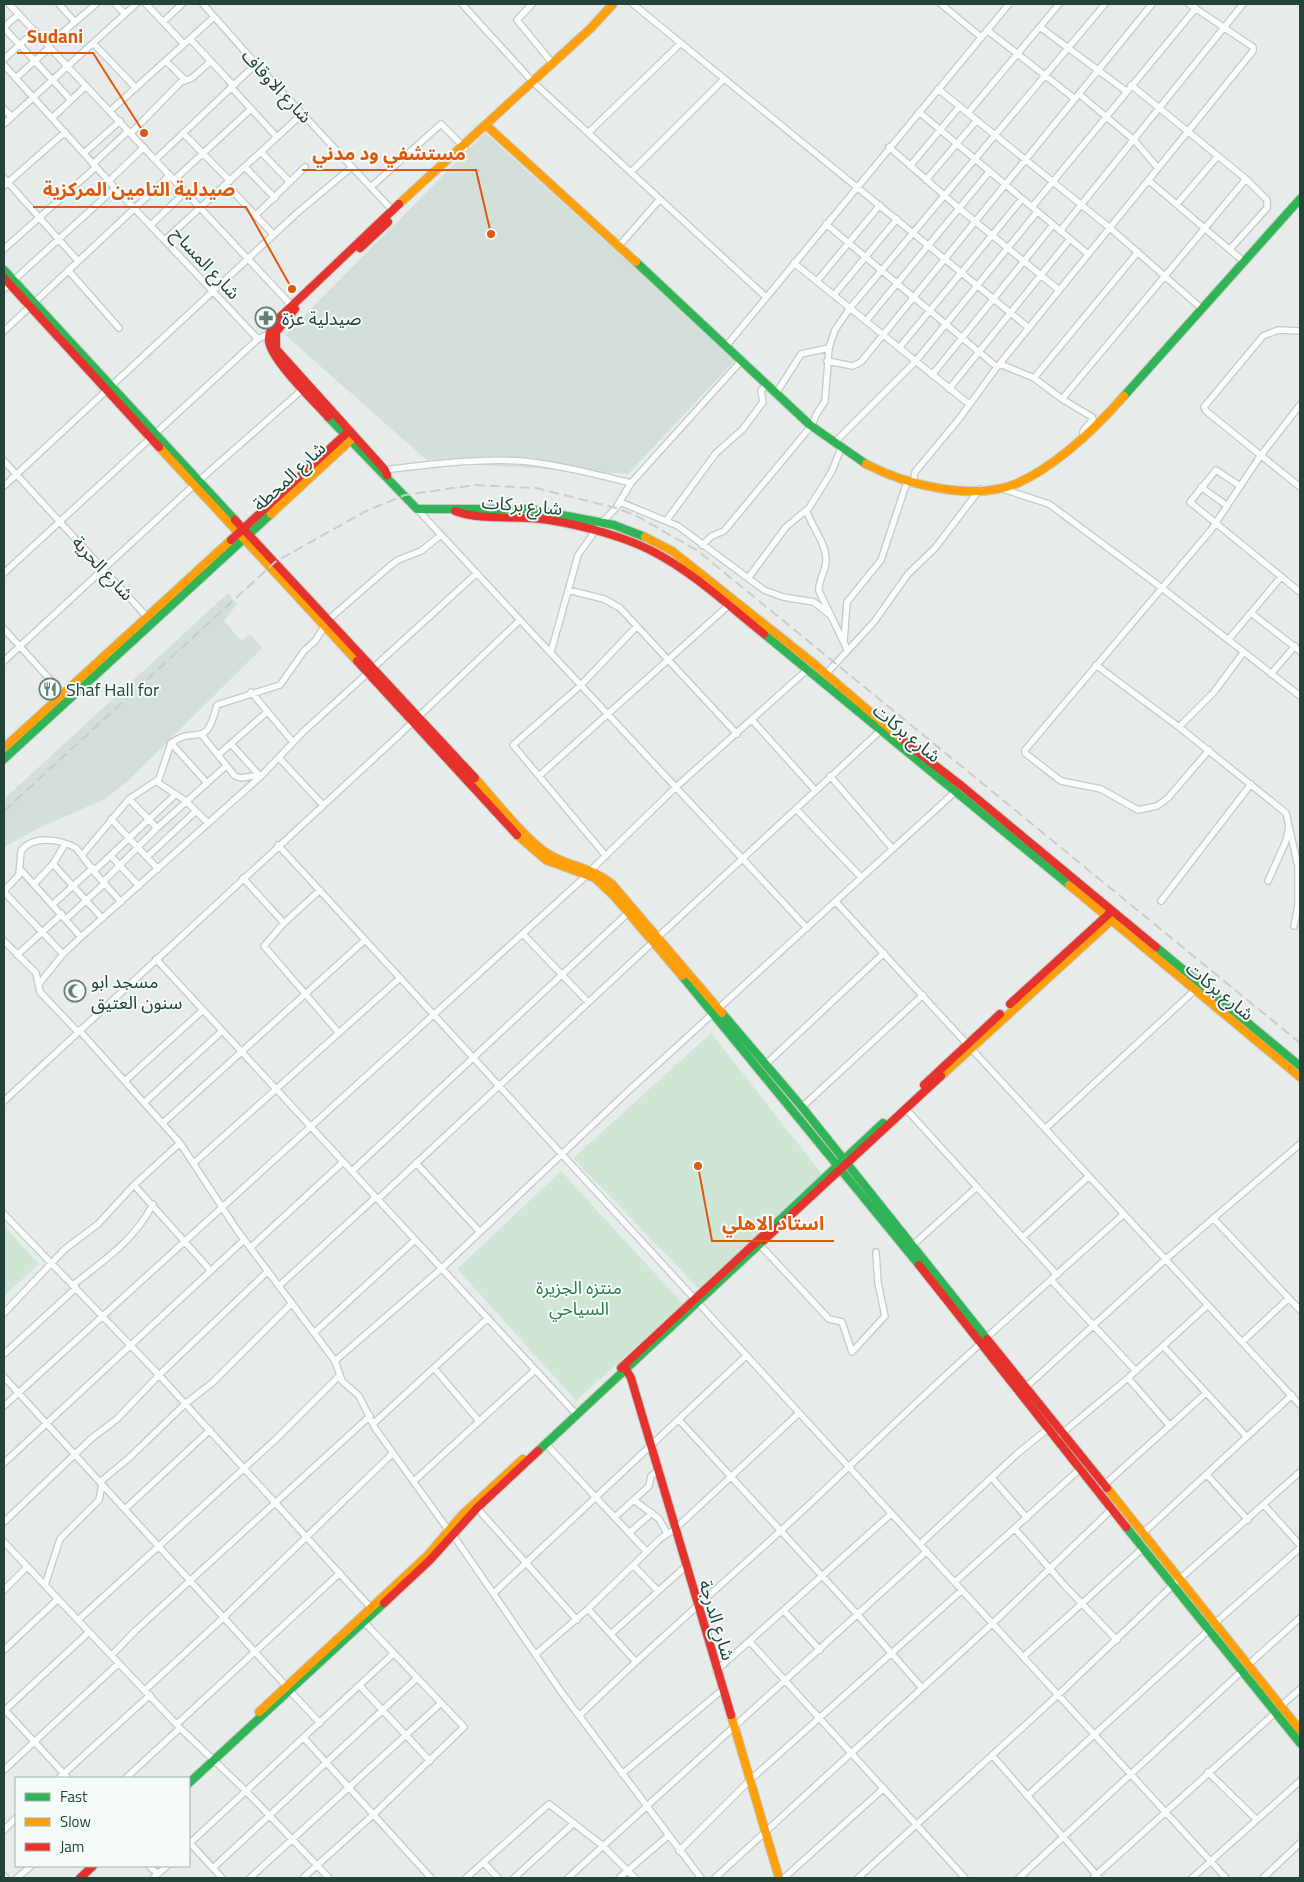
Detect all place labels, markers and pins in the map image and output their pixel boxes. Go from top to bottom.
callout: Sudani [17,19,93,53]
callout: مستشفي ود مدني [302,136,476,170]
callout: صيدلية التامين المركزية [33,173,246,207]
place label: صيدلية عزة [282,305,361,332]
pharmacy icon: صيدلية عزة [254,306,278,330]
place label: Shaf Hall for [66,676,159,703]
restaurant icon: Shaf Hall for [38,677,62,701]
place label: مسجد ابو سنون العتيق [91,968,182,1016]
mosque icon: مسجد ابو سنون العتيق [63,979,87,1003]
callout: استاد الاهلي [712,1207,834,1241]

